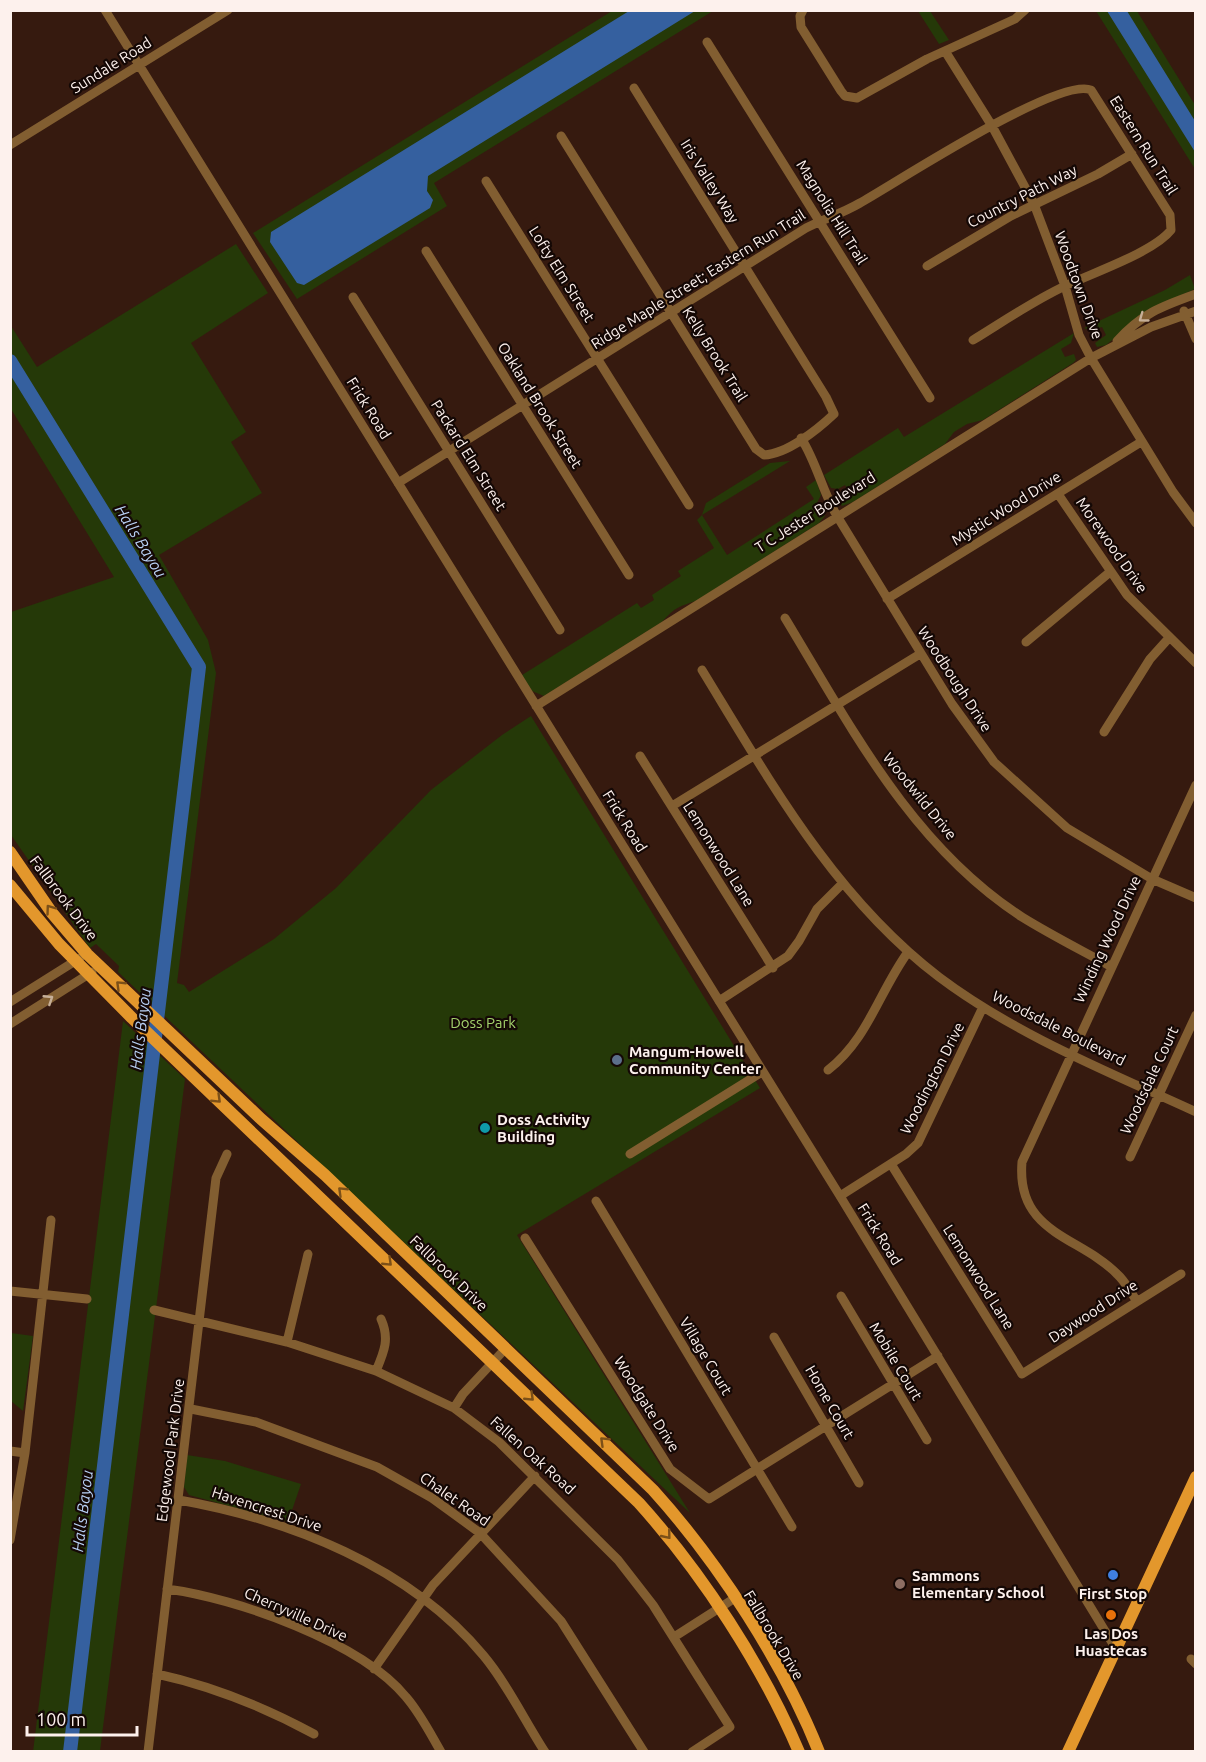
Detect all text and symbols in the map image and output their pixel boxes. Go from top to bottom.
street label: Sundale Road [68,33,154,97]
street label: Eastern Run Trail [1107,93,1181,198]
street label: Iris Valley Way [678,136,742,226]
street label: Magnolia Hill Trail [793,157,871,267]
street label: Country Path Way [964,161,1080,231]
street label: Ridge Maple Street; Eastern Run Trail [588,206,808,352]
street label: Lofty Elm Street [526,223,598,325]
street label: Woodtown Drive [1052,229,1106,341]
street label: Kelly Brook Trail [679,304,751,404]
one-way arrow [1138,310,1149,321]
street label: Oakland Brook Street [494,339,586,471]
street label: Frick Road [343,374,395,442]
street label: Packard Elm Street [428,397,510,514]
street label: T C Jester Boulevard [752,468,878,556]
street label: Mystic Wood Drive [948,468,1064,548]
street label: Morewood Drive [1073,494,1151,596]
water label: Halls Bayou [112,501,171,581]
street label: Woodbough Drive [915,623,995,735]
street label: Woodwild Drive [880,749,960,843]
street label: Frick Road [599,787,651,855]
street label: Lemonwood Lane [680,799,758,909]
street label: Fallbrook Drive [27,852,101,944]
street label: Winding Wood Drive [1070,873,1144,1005]
one-way arrow [46,905,57,916]
one-way arrow [117,982,128,993]
water label: Halls Bayou [126,987,154,1071]
street label: Woodsdale Boulevard [990,987,1128,1069]
one-way arrow [43,994,53,1006]
park label: Doss Park [450,1014,516,1031]
street label: Woodington Drive [897,1019,967,1137]
street label: Woodsdale Court [1117,1023,1181,1136]
place label: Mangum-Howell Community Center [629,1043,762,1077]
marker: Mangum-Howell Community Center [610,1053,624,1067]
one-way arrow [210,1092,220,1103]
place label: Doss Activity Building [497,1111,590,1145]
marker: Doss Activity Building [478,1121,492,1135]
one-way arrow [338,1188,349,1199]
street label: Frick Road [854,1200,906,1268]
street label: Lemonwood Lane [940,1222,1018,1332]
street label: Fallbrook Drive [407,1232,491,1314]
one-way arrow [381,1255,392,1266]
street label: Daywood Drive [1045,1276,1141,1346]
street label: Village Court [676,1314,736,1398]
street label: Mobile Court [866,1319,926,1403]
street label: Woodgate Drive [611,1353,683,1455]
street label: Home Court [802,1362,858,1442]
street label: Edgewood Park Drive [153,1377,187,1523]
one-way arrow [522,1389,533,1400]
street label: Fallen Oak Road [487,1413,579,1497]
one-way arrow [600,1438,611,1449]
water label: Halls Bayou [68,1469,96,1553]
street label: Chalet Road [417,1469,493,1529]
street label: Havencrest Drive [210,1483,324,1535]
one-way arrow [659,1528,670,1539]
place label: Sammons Elementary School [912,1567,1045,1601]
marker: First Stop [1106,1568,1120,1582]
marker: Sammons Elementary School [893,1577,907,1591]
street label: Cherryville Drive [242,1584,350,1644]
place label: First Stop [1079,1585,1147,1602]
street label: Fallbrook Drive [741,1587,807,1683]
marker: Las Dos Huastecas [1104,1608,1118,1622]
place label: Las Dos Huastecas [1075,1625,1147,1659]
scale bar [27,1699,136,1737]
text: 100 m [36,1709,86,1729]

